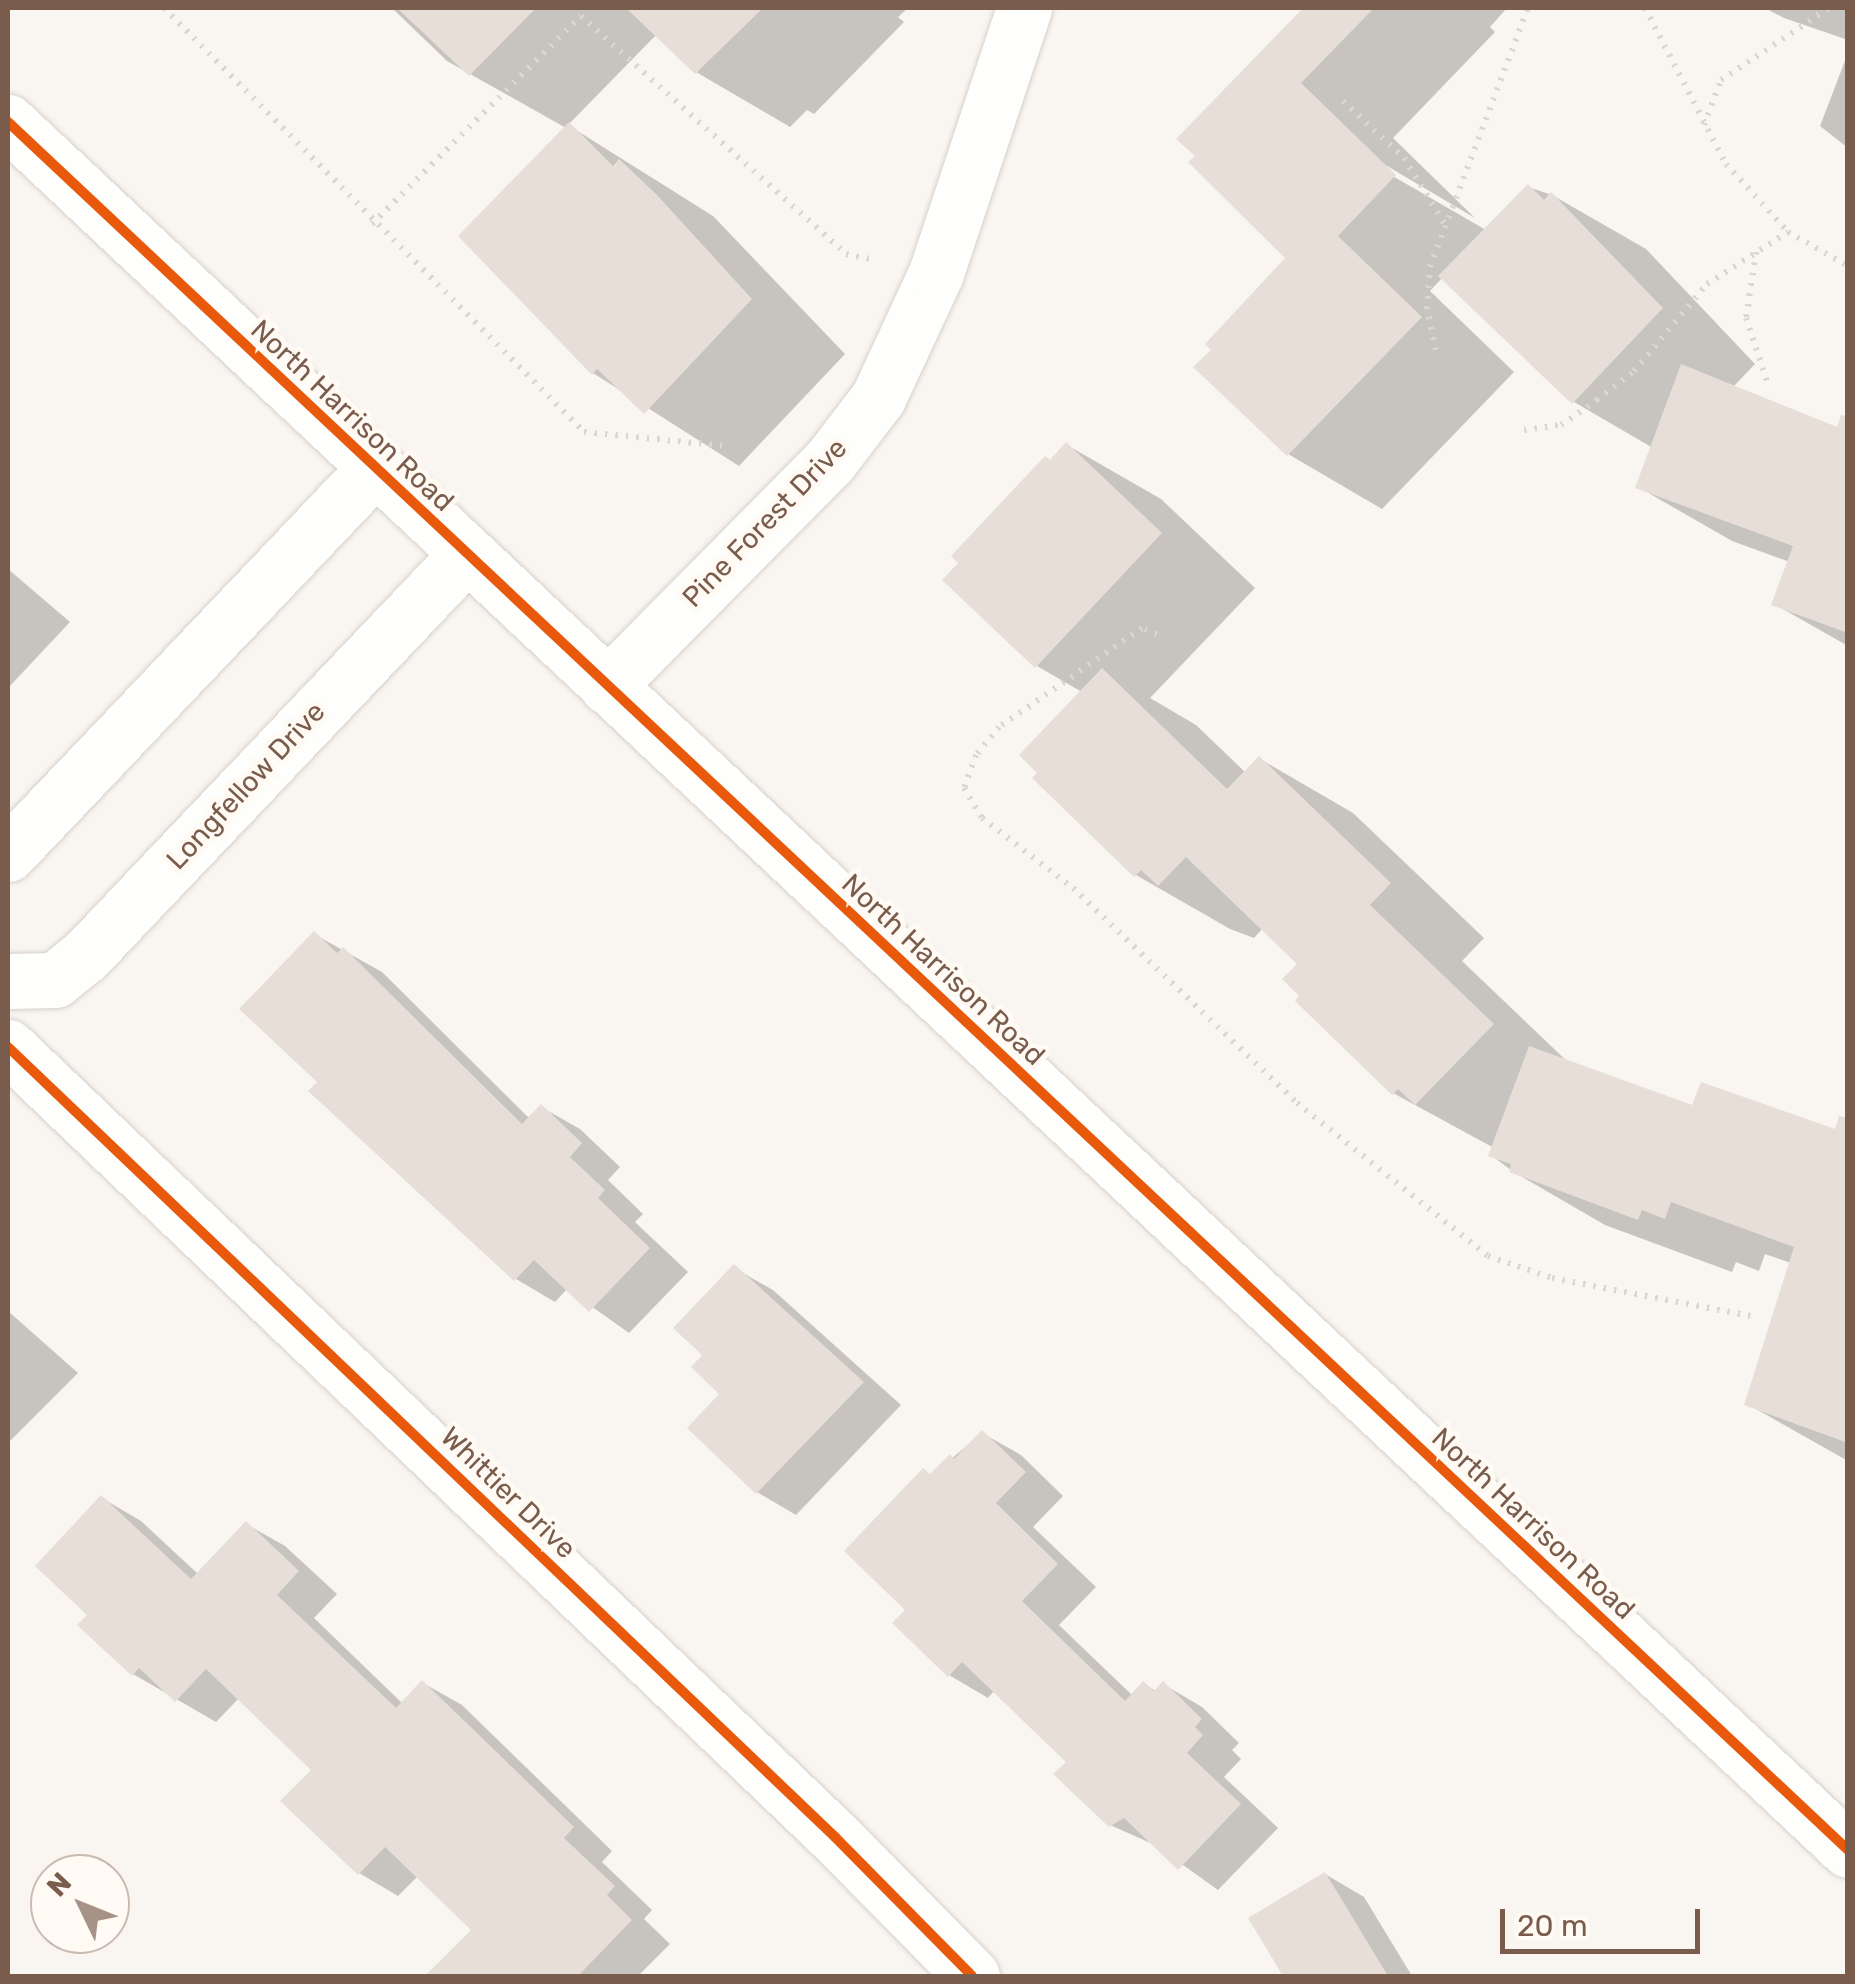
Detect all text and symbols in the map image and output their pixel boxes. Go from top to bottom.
street label: North Harrison Road [244,313,460,519]
street label: Pine Forest Drive [676,432,854,614]
street label: Longfellow Drive [160,695,332,877]
street label: North Harrison Road [835,867,1051,1073]
street label: Whittier Drive [433,1420,583,1566]
street label: North Harrison Road [1425,1421,1641,1627]
north arrow [30,1854,130,1954]
text: N [40,1866,78,1903]
scale bar [1505,1889,1705,1951]
text: 20 m [1517,1908,1588,1944]

